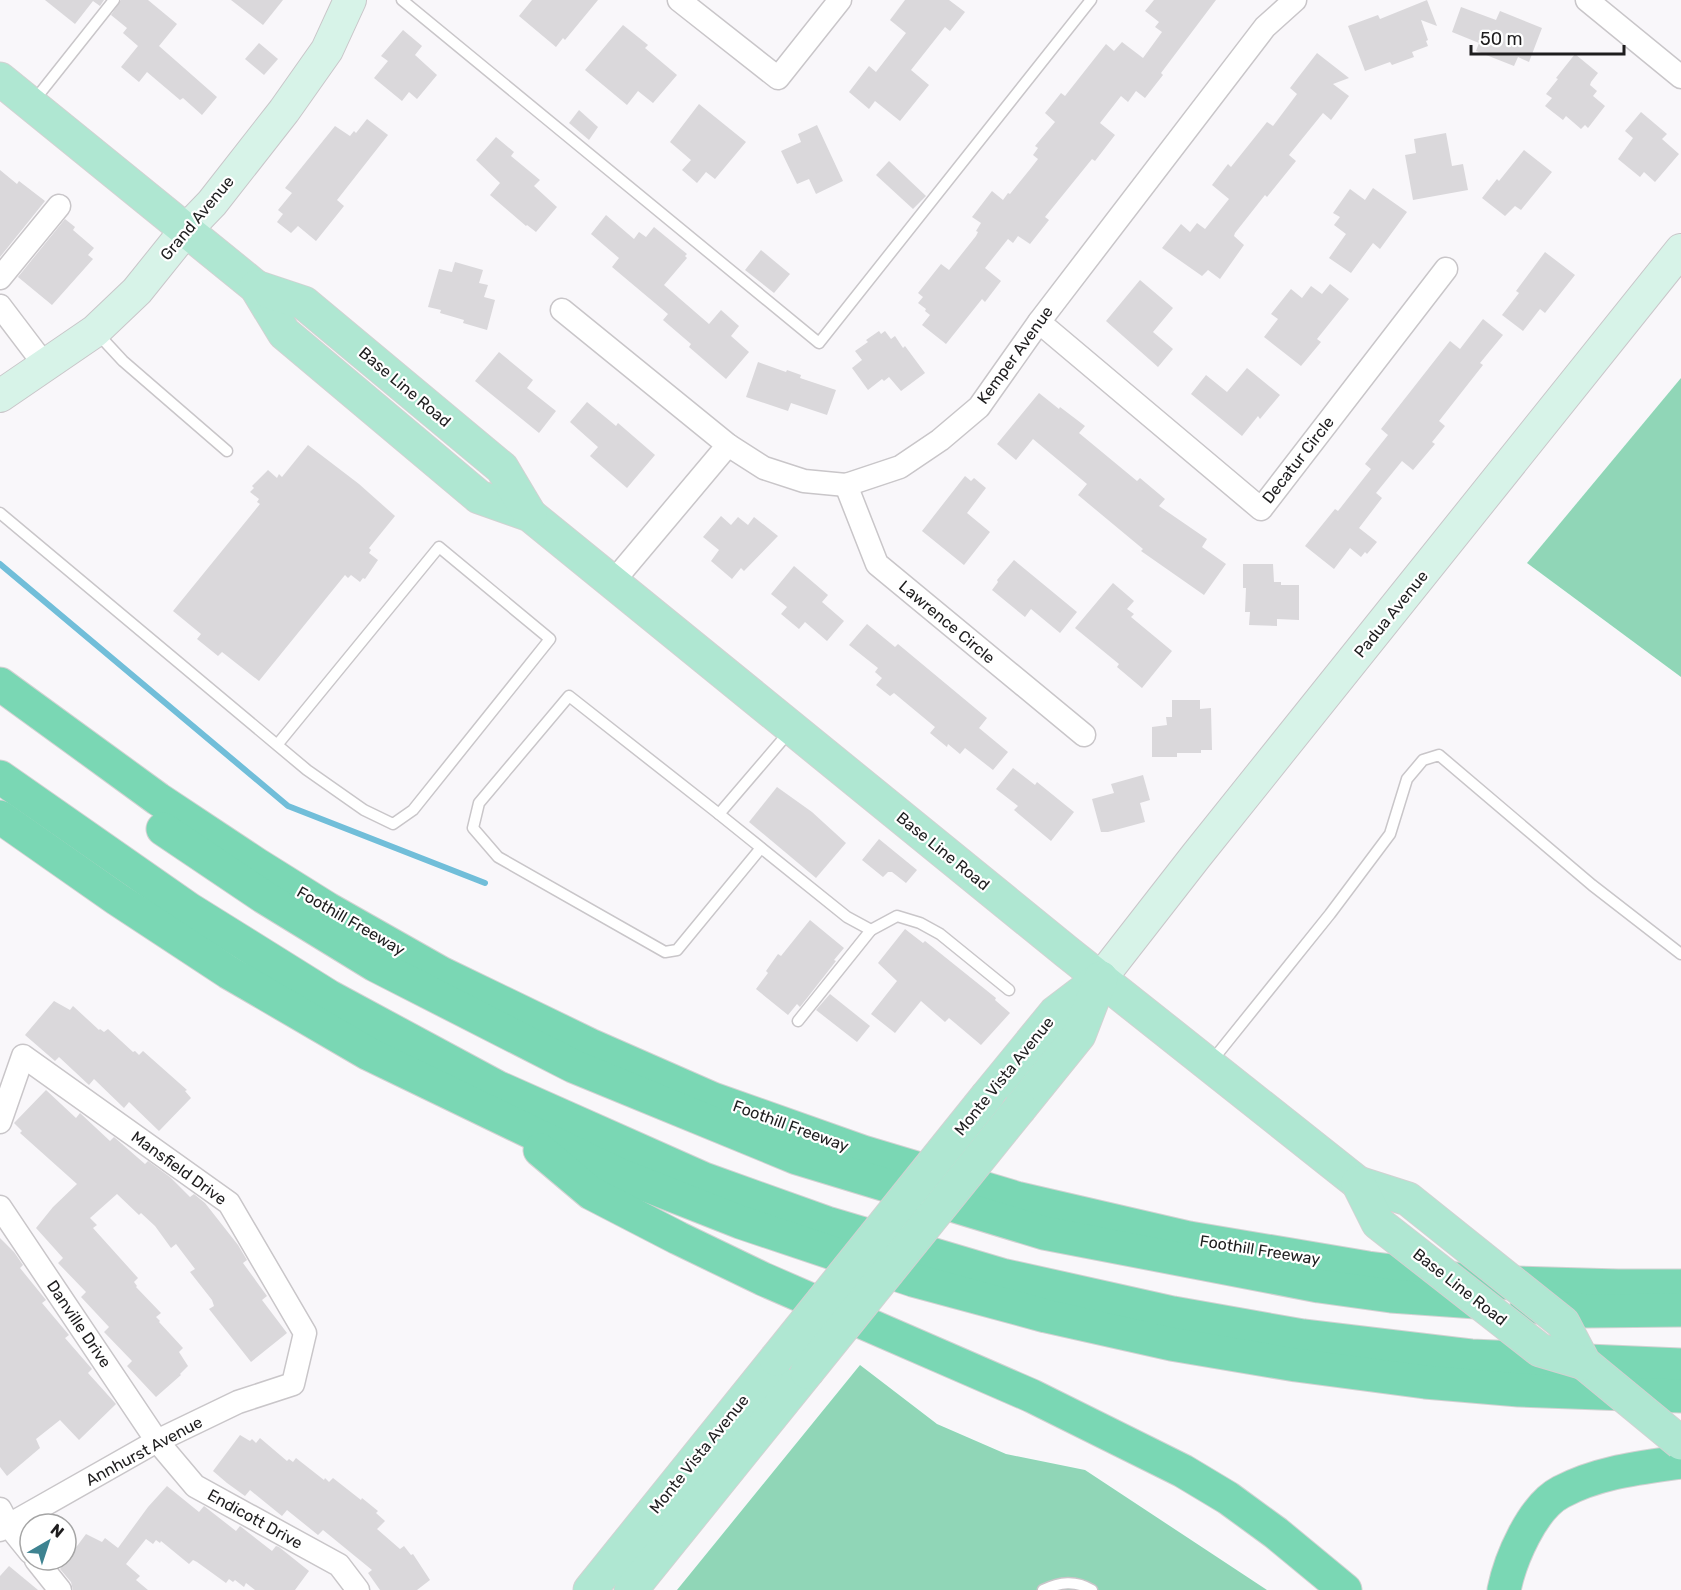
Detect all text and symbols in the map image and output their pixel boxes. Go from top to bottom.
scale bar [1471,18,1624,56]
text: 50 m [1480,28,1523,50]
street label: Grand Avenue [156,172,238,264]
street label: Kemper Avenue [973,302,1057,408]
street label: Base Line Road [355,343,455,431]
street label: Decatur Circle [1258,413,1338,507]
street label: Padua Avenue [1350,567,1432,661]
street label: Lawrence Circle [895,576,999,668]
street label: Base Line Road [893,808,993,894]
street label: Foothill Freeway [293,882,409,960]
street label: Monte Vista Avenue [950,1013,1058,1139]
street label: Foothill Freeway [731,1096,852,1156]
street label: Mansfield Drive [128,1127,230,1209]
street label: Foothill Freeway [1198,1231,1322,1269]
street label: Base Line Road [1409,1244,1511,1330]
street label: Danville Drive [43,1277,115,1371]
street label: Monte Vista Avenue [645,1391,753,1517]
street label: Annhurst Avenue [82,1412,206,1490]
street label: Endicott Drive [204,1485,306,1553]
north arrow [18,1512,78,1572]
text: N [47,1520,68,1542]

